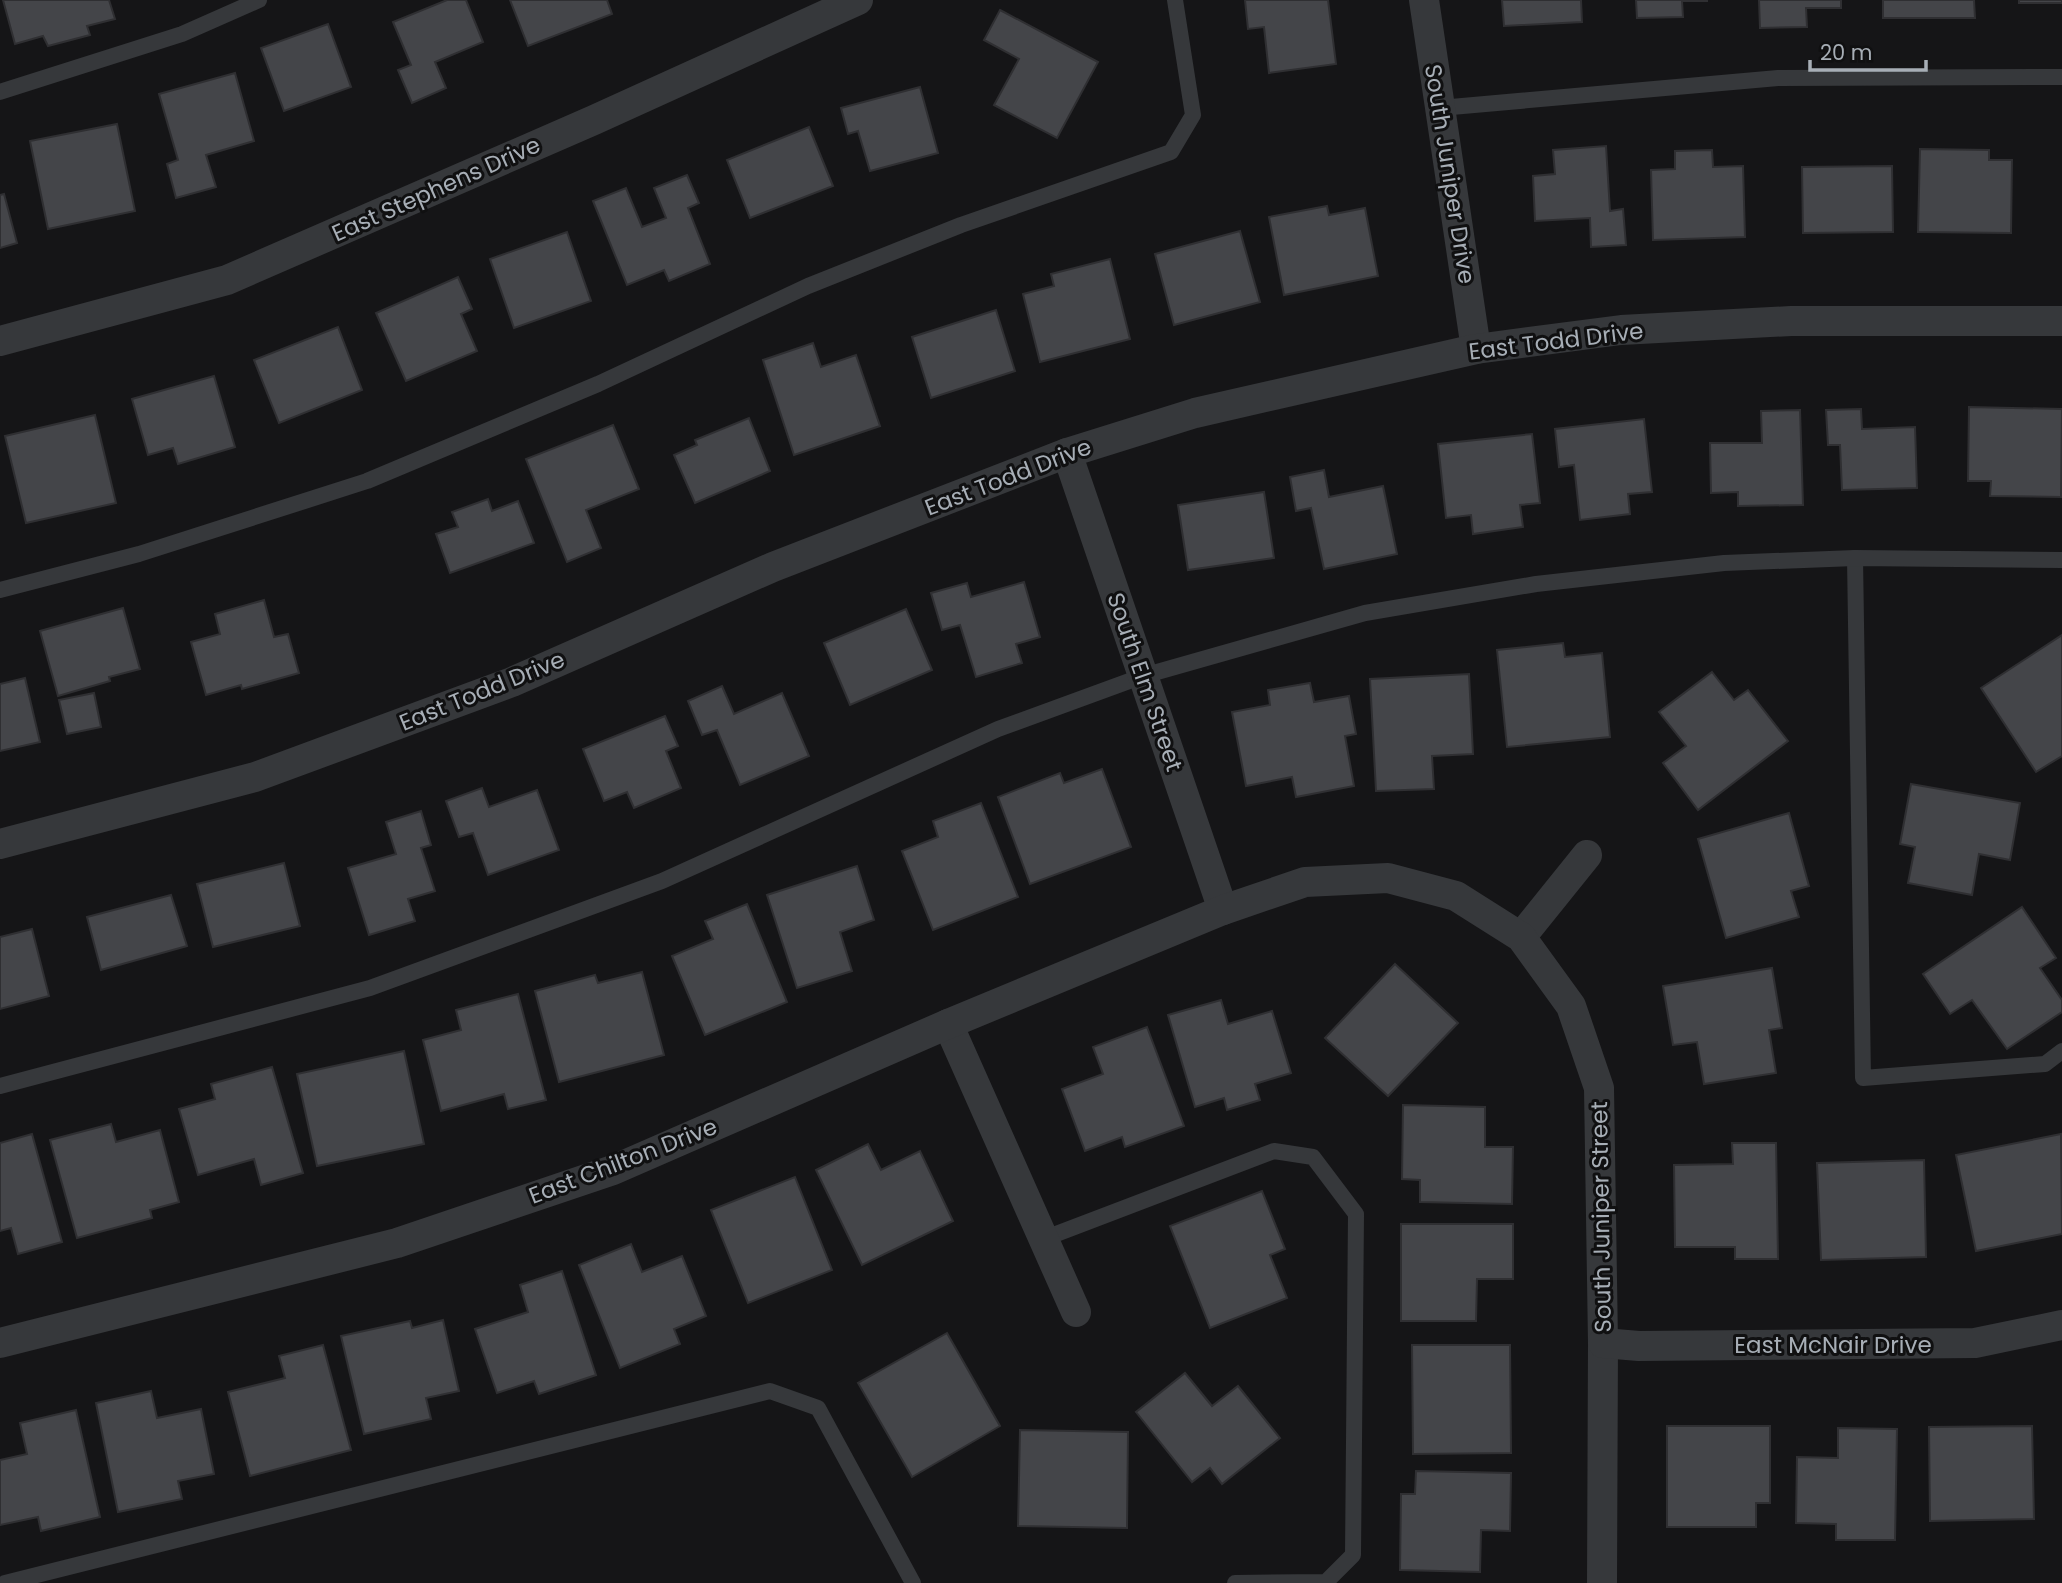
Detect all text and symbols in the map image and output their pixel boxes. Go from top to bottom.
scale bar [1810,28,1926,72]
text: 20 m [1820,38,1873,67]
street label: South Juniper Drive [1417,62,1483,286]
street label: East Stephens Drive [327,129,545,249]
street label: East Todd Drive [1467,314,1645,368]
street label: East Todd Drive [920,431,1096,523]
street label: South Elm Street [1099,588,1191,776]
street label: East Todd Drive [394,643,570,739]
street label: South Juniper Street [1583,1101,1619,1333]
street label: East Chilton Drive [524,1110,722,1212]
street label: East McNair Drive [1734,1329,1932,1361]

